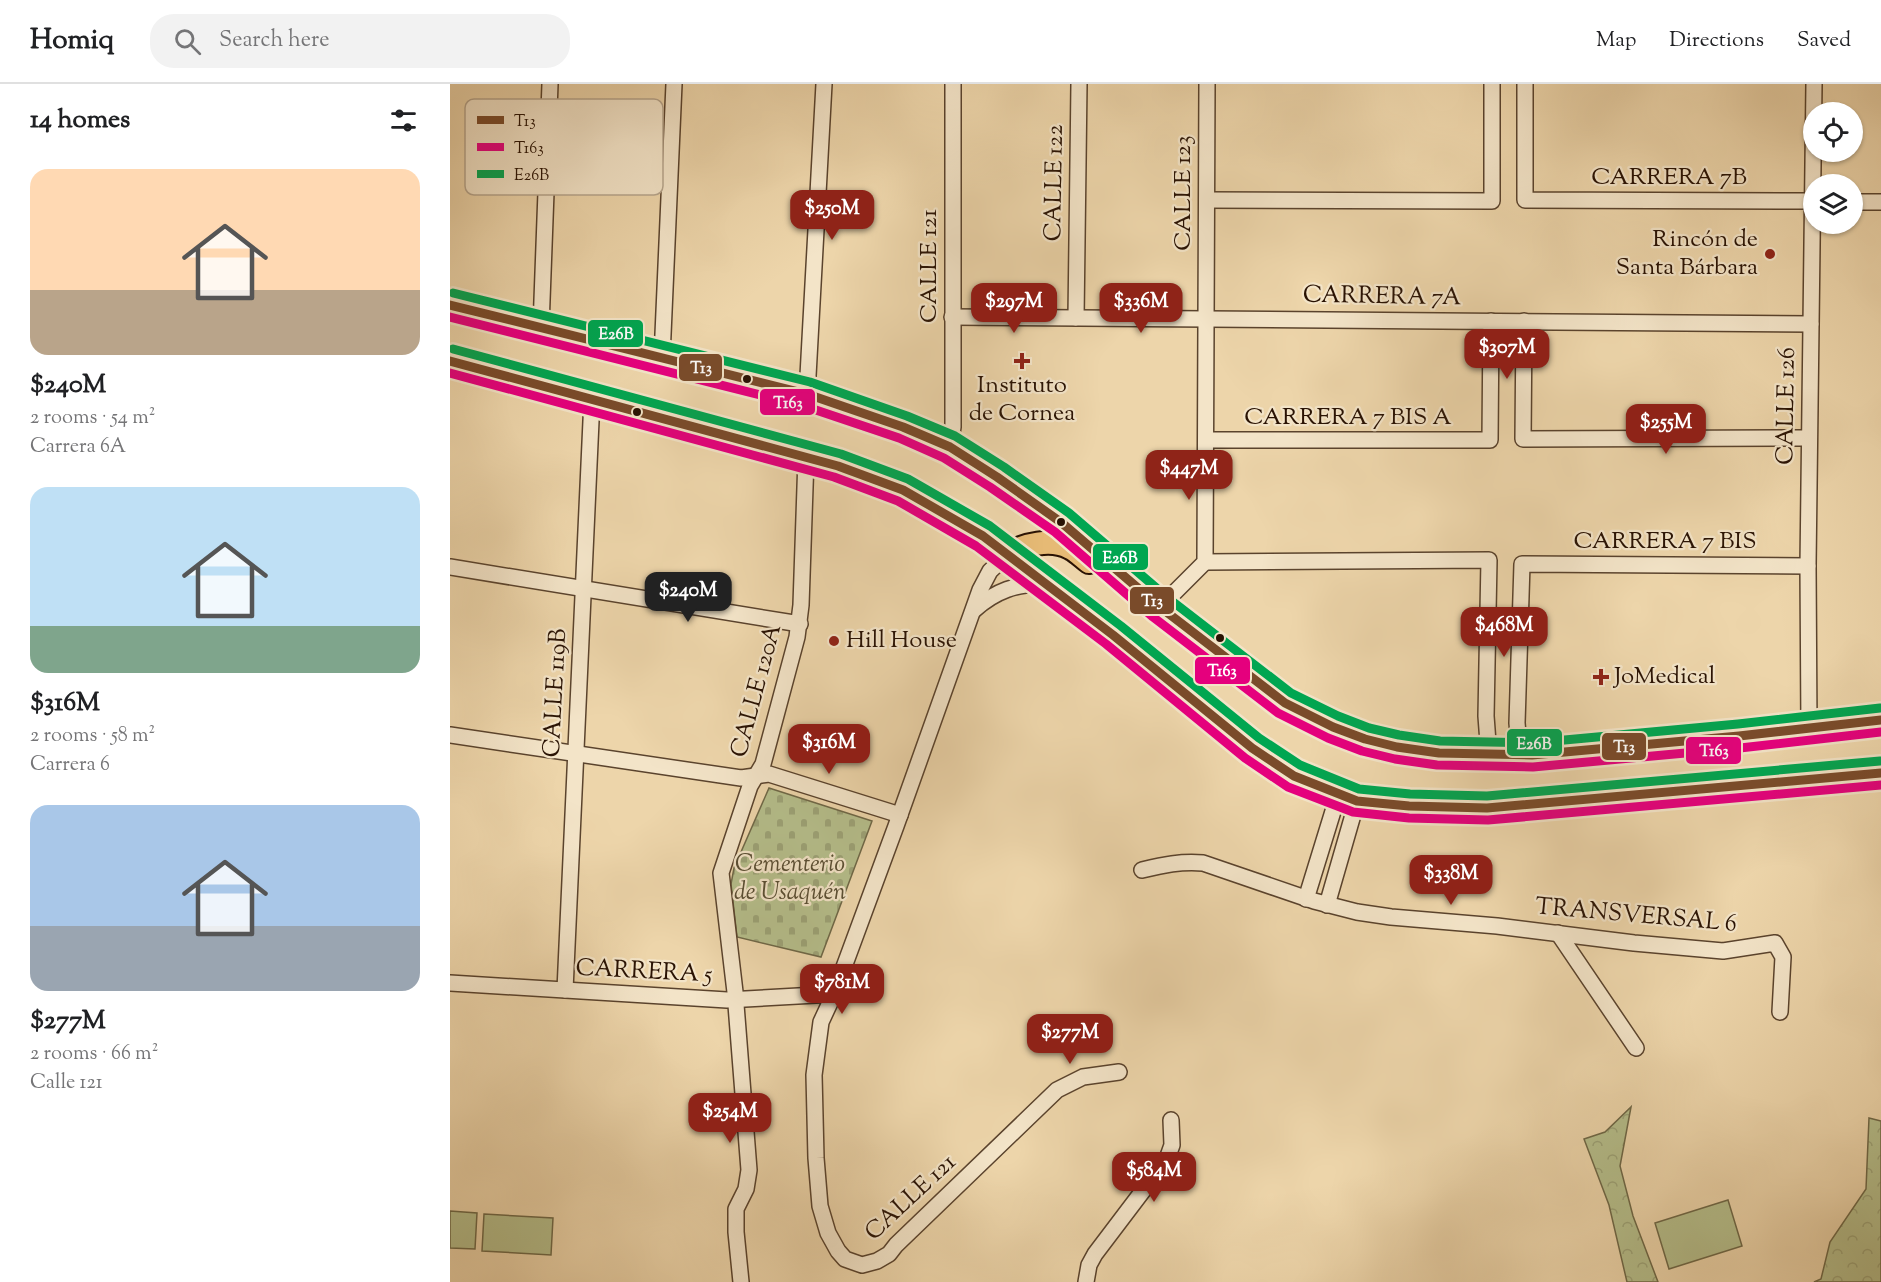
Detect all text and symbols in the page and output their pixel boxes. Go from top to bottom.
search box [150,14,570,68]
text: Homiq [30,21,114,61]
icon: search [171,25,204,58]
text: Search here [219,25,329,57]
text: Map [1596,26,1636,56]
text: Directions [1669,26,1764,56]
text: Saved [1797,26,1851,56]
legend [465,99,663,195]
text: 14 homes [30,102,130,139]
map controls [1803,102,1863,234]
button: locate [1803,102,1863,162]
icon: filters [387,104,420,137]
text: T13 [514,111,536,134]
street label: CALLE 122 [1037,124,1073,242]
street label: CALLE 123 [1167,135,1201,251]
text: T163 [514,138,544,161]
street label: CARRERA 7B [1591,161,1747,195]
text: E26B [514,165,549,188]
button: layers [1803,174,1863,234]
pin: $250M [790,190,874,241]
text: $250M [804,195,860,224]
icon: home [171,208,279,316]
street label: CALLE 121 [913,209,947,323]
place label: Rincón de Santa Bárbara [1616,223,1758,285]
marker: Rincón de Santa Bárbara [1763,247,1777,261]
street label: CARRERA 7A [1302,279,1462,315]
pin: $297M [972,283,1056,334]
pin: $336M [1099,283,1183,334]
text: $297M [985,288,1043,317]
text: $336M [1114,288,1168,317]
line badge: E26B [587,319,644,348]
text: E26B [598,324,634,347]
pin: $307M [1465,329,1549,380]
text: $307M [1478,334,1536,363]
street label: CALLE 126 [1769,347,1805,465]
marker: Instituto de Cornea [1013,352,1031,370]
line badge: T13 [678,353,723,382]
text: T13 [690,358,712,381]
text: $240M [30,367,106,404]
place label: Instituto de Cornea [969,369,1075,431]
unlabelled marker [741,373,753,385]
line badge: T163 [759,388,816,416]
text: T163 [773,393,803,416]
street label: CARRERA 7 BIS A [1244,401,1452,435]
text: 2 rooms · 54 m² [30,404,155,433]
pin: $255M [1624,404,1708,455]
unlabelled marker [631,406,643,418]
text: $255M [1640,409,1692,438]
text: Carrera 6A [30,433,126,462]
pin: $447M [1147,450,1231,501]
text: $447M [1160,455,1218,484]
unlabelled marker [1055,516,1067,528]
street label: CARRERA 7 BIS [1573,525,1757,559]
icon: home [171,526,279,634]
line badge: E26B [1092,543,1149,571]
text: E26B [1102,548,1138,571]
pin: $240M [646,572,730,623]
text: $240M [659,577,717,606]
line badge: T13 [1129,586,1175,615]
text: T13 [1141,591,1163,614]
pin: $468M [1462,607,1546,658]
text: $468M [1475,612,1533,641]
street label: CALLE 120A [723,620,791,761]
place label: Hill House [846,624,957,658]
street label: CALLE 119B [536,628,576,758]
unlabelled marker [1214,632,1226,644]
marker: Hill House [827,634,841,648]
line badge: T163 [1194,656,1251,685]
place label: JoMedical [1612,660,1716,694]
text: T163 [1207,661,1237,684]
marker: JoMedical [1592,668,1610,686]
text: $316M [30,685,100,722]
text: 2 rooms · 58 m² [30,722,155,751]
pin: $316M [787,724,871,775]
line badge: E26B [1506,728,1563,757]
text: $316M [802,729,856,758]
line badge: T13 [1601,732,1647,761]
text: E26B [1516,734,1552,757]
line badge: T163 [1685,736,1742,765]
text: T13 [1613,737,1635,760]
text: T163 [1699,741,1729,764]
text: Carrera 6 [30,751,110,780]
icon: home [171,844,279,952]
park label: Cementerio de Usaquén [734,848,846,910]
pin: $338M [1409,855,1493,906]
text: $338M [1424,860,1479,889]
street label: TRANSVERSAL 6 [1534,890,1738,942]
street label: CARRERA 5 [575,951,713,993]
pin: $781M [800,964,884,1015]
text: $781M [814,969,870,998]
text: $277M [30,1003,106,1040]
pin: $277M [1028,1014,1112,1065]
text: $277M [1041,1019,1099,1048]
text: 2 rooms · 66 m² [30,1040,158,1069]
text: Calle 121 [30,1069,103,1098]
pin: $254M [688,1093,772,1144]
text: $254M [702,1098,758,1127]
street label: CALLE 121 [858,1147,964,1249]
pin: $584M [1112,1152,1196,1203]
text: $584M [1126,1157,1182,1186]

